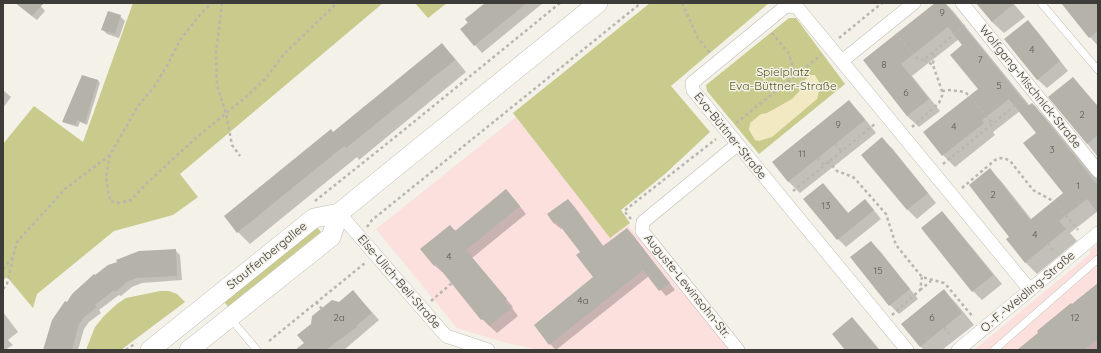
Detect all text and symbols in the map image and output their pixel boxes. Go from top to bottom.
house number: 9 [939,7,945,19]
street label: Wolfgang-Mischnick-Straße [976,23,1084,151]
house number: 4 [1029,44,1035,56]
house number: 7 [977,54,983,66]
house number: 8 [881,59,887,71]
park label: Spielplatz Eva-Büttner-Straße [729,65,837,93]
house number: 5 [996,80,1002,92]
house number: 6 [903,87,909,99]
street label: Eva-Büttner-Straße [691,90,769,182]
house number: 2 [1079,109,1085,121]
house number: 9 [835,119,841,131]
house number: 4 [951,121,957,133]
house number: 3 [1049,144,1055,156]
house number: 11 [798,148,806,160]
house number: 1 [1076,180,1080,192]
house number: 2 [990,189,996,201]
house number: 13 [822,200,830,212]
street label: Stauffenbergallee [224,219,310,293]
house number: 4 [1032,229,1038,241]
street label: Auguste-Lewinsohn-Str. [641,231,733,341]
street label: Else-Ulich-Beil-Straße [354,232,444,332]
street label: O.-F.-Weidling-Straße [978,248,1078,336]
house number: 4 [446,251,452,263]
house number: 15 [873,265,883,277]
house number: 4a [577,295,589,307]
house number: 2a [333,312,345,324]
house number: 6 [929,312,935,324]
house number: 12 [1070,312,1080,324]

